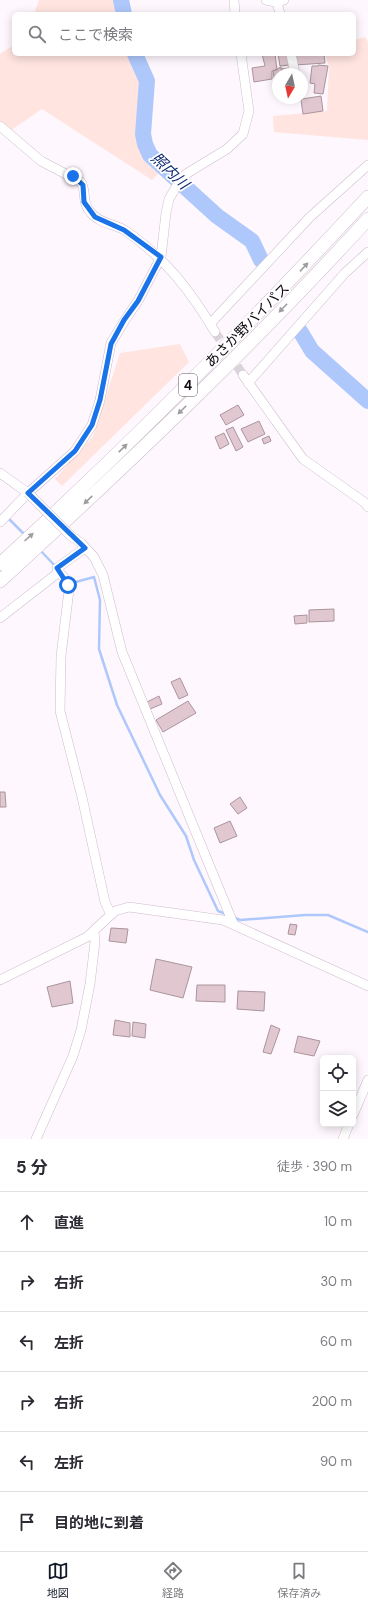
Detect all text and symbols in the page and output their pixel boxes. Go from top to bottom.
search box [12,12,356,56]
icon: search [26,23,48,45]
text: ここで検索 [58,25,133,45]
north arrow [272,68,308,104]
water label: 照内川 [147,148,195,195]
route end [64,167,82,185]
one-way arrow [299,262,308,271]
street label: あさか野バイパス [201,279,293,371]
one-way arrow [279,303,288,313]
road number: 4 [179,374,197,396]
one-way arrow [177,405,187,415]
one-way arrow [118,443,128,453]
one-way arrow [83,495,93,505]
one-way arrow [24,533,34,542]
route start [59,576,77,594]
map controls [320,1055,356,1127]
button: locate [320,1055,356,1091]
button: layers [320,1091,356,1127]
text: 5 分 [16,1156,48,1178]
text: 徒歩 · 390 m [277,1158,352,1175]
icon: ahead [16,1211,38,1233]
text: 直進 [54,1213,84,1233]
text: 10 m [324,1213,352,1230]
icon: right [16,1271,38,1293]
text: 右折 [54,1273,84,1293]
text: 30 m [320,1273,352,1290]
icon: left [16,1331,38,1353]
text: 左折 [54,1333,84,1353]
text: 60 m [320,1333,352,1350]
icon: right [16,1391,38,1413]
text: 右折 [54,1393,84,1413]
text: 200 m [312,1393,352,1410]
icon: left [16,1451,38,1473]
text: 左折 [54,1453,84,1473]
text: 90 m [320,1453,352,1470]
icon: arrive [16,1511,38,1533]
text: 目的地に到着 [54,1513,144,1533]
tab: 地図 [47,1560,69,1600]
tab: 経路 [162,1560,184,1600]
tab: 保存済み [277,1560,321,1600]

